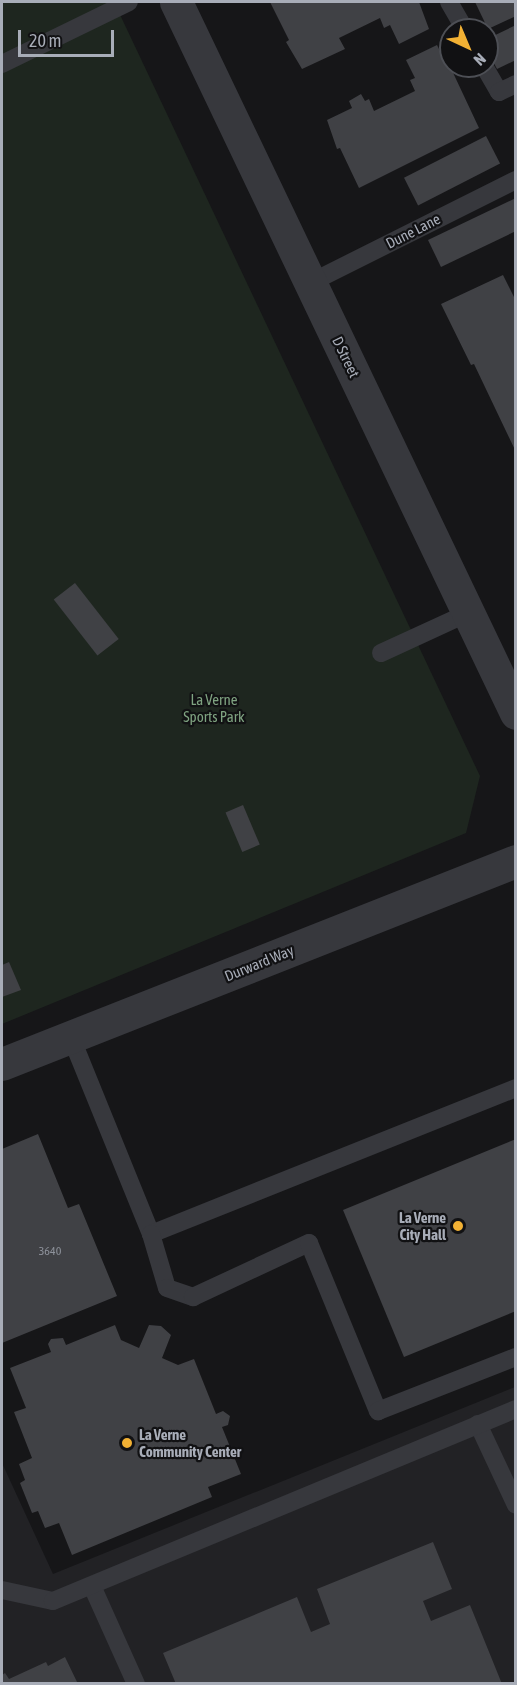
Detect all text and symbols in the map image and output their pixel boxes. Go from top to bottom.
scale bar [21,18,117,56]
north arrow [439,18,499,78]
text: 20 m [29,30,61,51]
text: N [470,50,490,69]
street label: Dune Lane [383,210,443,252]
street label: D Street [328,334,364,380]
park label: La Verne Sports Park [183,690,245,725]
street label: Durward Way [222,941,296,985]
place label: La Verne City Hall [399,1208,446,1243]
marker: La Verne City Hall [451,1219,465,1233]
house number: 3640 [39,1245,61,1259]
place label: La Verne Community Center [139,1425,241,1460]
marker: La Verne Community Center [120,1436,134,1450]

